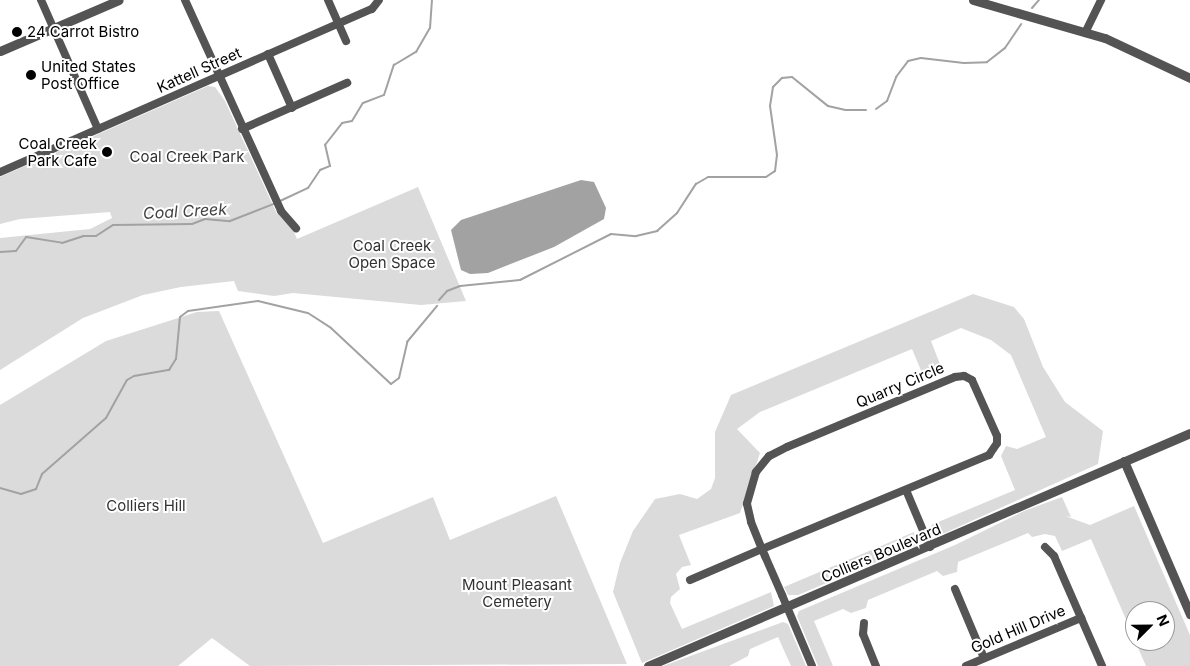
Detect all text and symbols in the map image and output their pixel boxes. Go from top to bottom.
place label: 24 Carrot Bistro [27,23,139,41]
marker: 24 Carrot Bistro [11,26,23,38]
street label: Kattell Street [154,43,244,97]
place label: United States Post Office [41,57,136,92]
marker: United States Post Office [25,69,37,81]
place label: Coal Creek Park Cafe [19,134,97,169]
marker: Coal Creek Park Cafe [101,146,113,158]
park label: Coal Creek Park [130,148,244,166]
water label: Coal Creek [142,199,228,223]
park label: Coal Creek Open Space [348,236,436,271]
street label: Quarry Circle [853,358,947,412]
park label: Colliers Hill [106,497,186,515]
street label: Colliers Boulevard [818,520,944,586]
park label: Mount Pleasant Cemetery [462,575,572,610]
street label: Gold Hill Drive [968,601,1068,657]
north arrow [1125,601,1175,651]
text: N [1153,612,1173,629]

